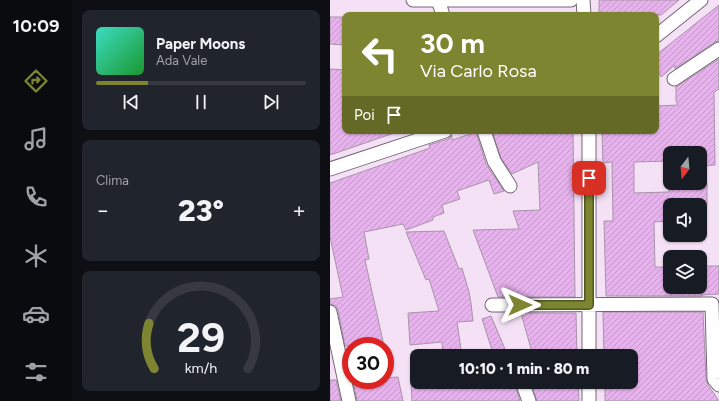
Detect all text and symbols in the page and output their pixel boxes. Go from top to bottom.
text: 10:09 [13,15,59,37]
text: 30 m [420,26,485,60]
icon: left [354,28,406,80]
text: Paper Moons [156,35,245,53]
text: Ada Vale [156,53,207,68]
text: Via Carlo Rosa [420,60,537,82]
icon: directions [22,67,50,95]
icon: previous [120,91,142,113]
icon: pause [190,91,212,113]
icon: next [260,91,282,113]
icon: arrive [383,104,405,126]
text: Poi [354,106,375,124]
icon: music [22,125,50,153]
north arrow [663,146,707,190]
map controls [663,146,707,294]
pin [572,161,606,195]
icon: arrive [578,167,600,189]
text: Clima [96,173,129,188]
icon: phone [22,183,50,211]
text: 23° [178,192,224,229]
text: − [96,197,110,224]
text: + [292,197,306,224]
button: sound [663,198,707,242]
icon: climate [22,242,50,270]
button: layers [663,250,707,294]
position arrow [499,284,541,326]
icon: car [22,300,50,328]
text: 29 [177,312,225,362]
speed limit sign: 30 [342,337,394,389]
icon: filters [22,358,50,386]
text: km/h [185,358,217,376]
text: 10:10 · 1 min · 80 m [459,360,589,378]

